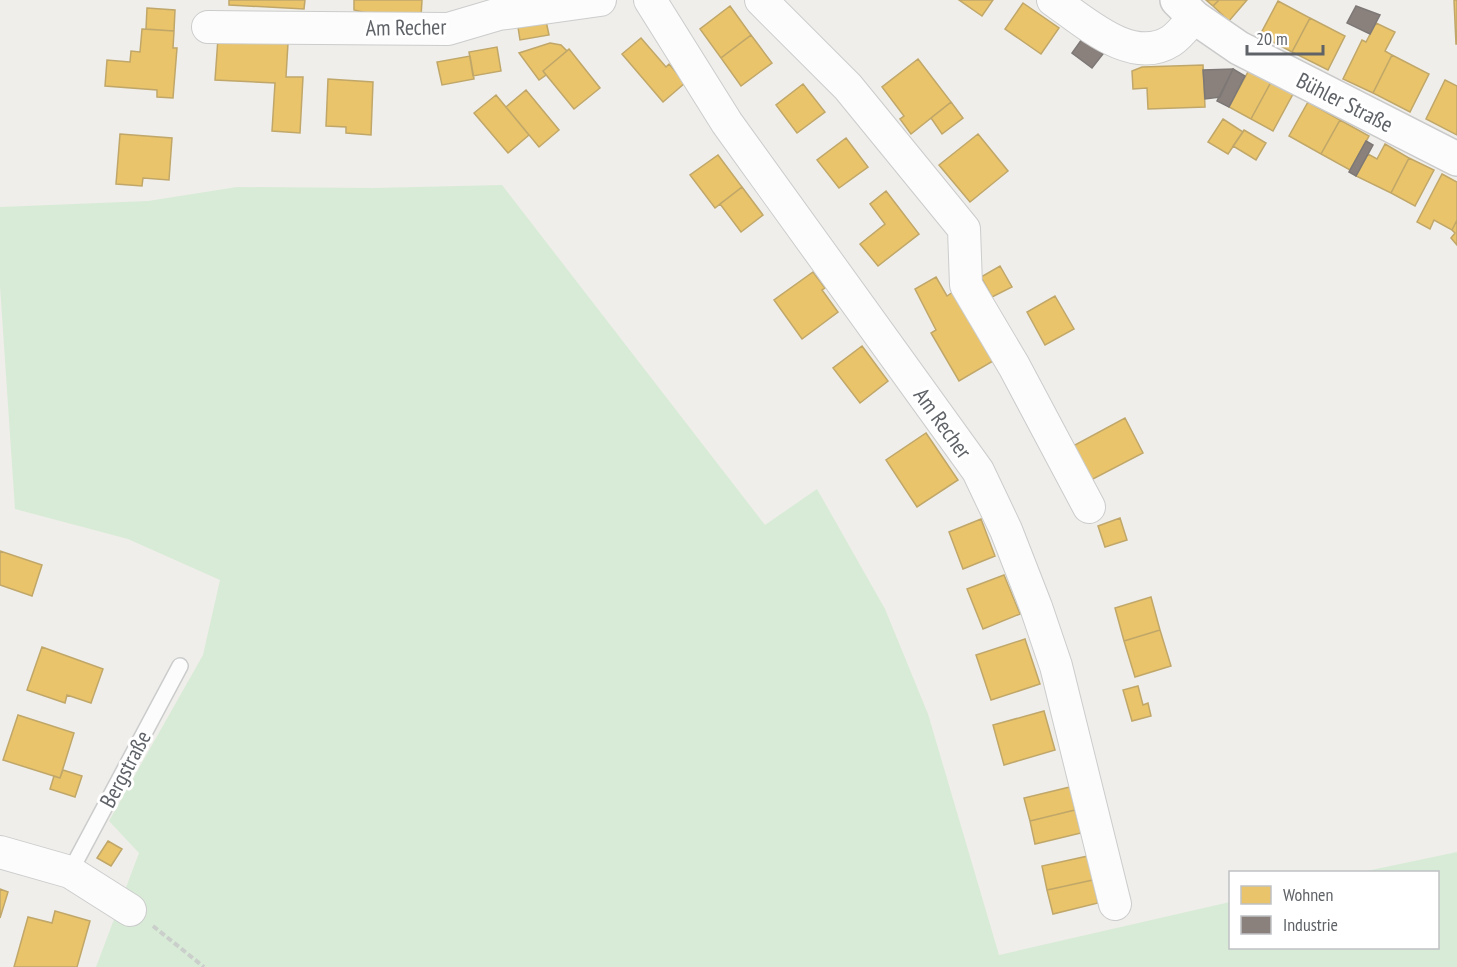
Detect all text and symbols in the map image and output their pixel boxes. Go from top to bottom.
street label: Am Recher [365,12,447,42]
scale bar [1247,18,1324,56]
text: 20 m [1256,27,1288,50]
street label: Bühler Straße [1292,66,1398,138]
street label: Am Recher [908,382,978,464]
street label: Bergstraße [93,726,157,812]
legend [1229,871,1439,949]
text: Wohnen [1283,883,1333,906]
text: Industrie [1283,913,1338,936]

